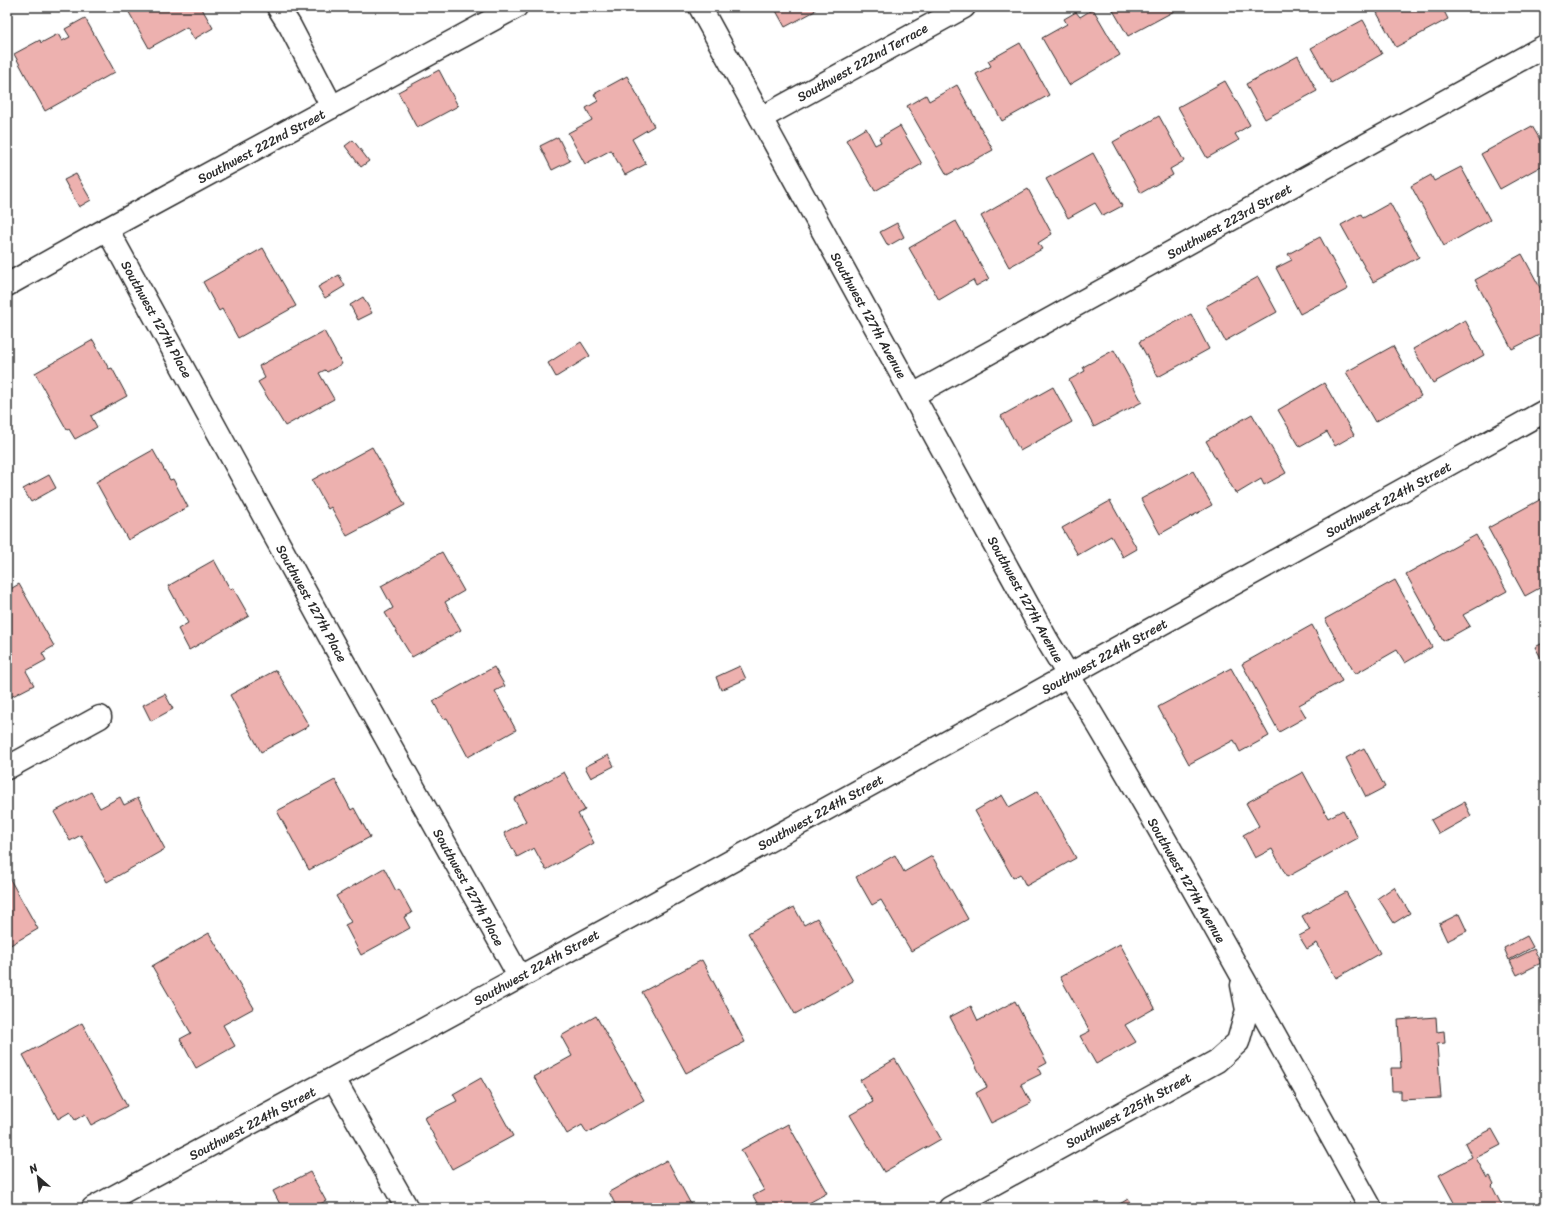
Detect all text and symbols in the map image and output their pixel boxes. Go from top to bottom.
street label: Southwest 222nd Terrace [792,17,932,108]
street label: Southwest 222nd Street [193,103,330,190]
street label: Southwest 223rd Street [1162,177,1297,266]
street label: Southwest 127th Avenue [824,248,913,383]
street label: Southwest 127th Place [115,256,199,383]
street label: Southwest 224th Street [1321,455,1456,544]
street label: Southwest 127th Avenue [981,532,1070,667]
street label: Southwest 127th Place [270,540,354,667]
street label: Southwest 224th Street [1037,612,1172,701]
street label: Southwest 224th Street [753,768,888,857]
street label: Southwest 127th Avenue [1141,813,1232,947]
street label: Southwest 127th Place [427,824,511,951]
street label: Southwest 224th Street [469,923,604,1012]
street label: Southwest 225th Street [1061,1066,1196,1155]
street label: Southwest 224th Street [184,1080,320,1167]
north arrow [18,1157,58,1197]
text: N [25,1158,42,1179]

